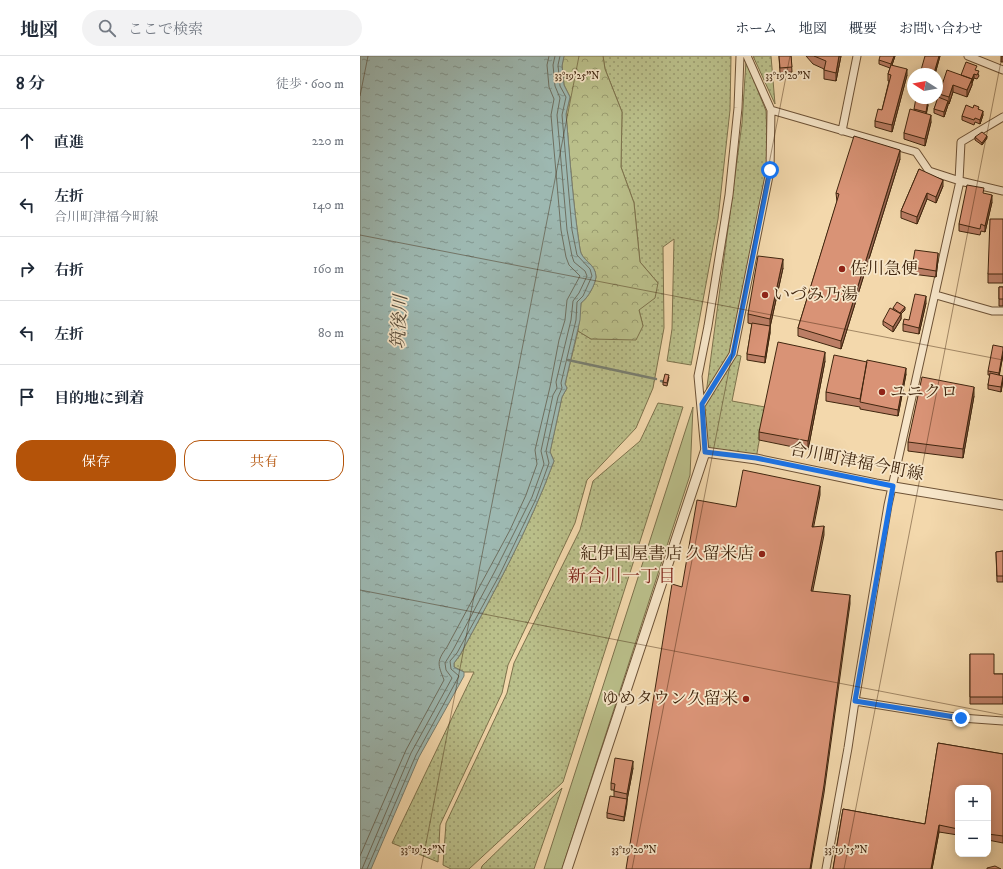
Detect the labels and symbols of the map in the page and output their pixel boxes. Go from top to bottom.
north arrow [907,68,943,104]
text: 33°19'25"N [555,70,599,82]
text: 33°19'20"N [765,70,811,82]
route start [761,161,779,179]
place label: 佐川急便 [850,258,918,280]
marker: 佐川急便 [837,264,847,274]
place label: いづみ乃湯 [773,284,858,306]
marker: いづみ乃湯 [760,290,770,300]
water label: 筑後川 [388,292,413,350]
place label: ユニクロ [890,381,958,403]
marker: ユニクロ [877,387,887,397]
street label: 合川町津福今町線 [788,438,926,486]
place label: 紀伊国屋書店 久留米店 [580,543,754,565]
marker: 紀伊国屋書店 久留米店 [757,549,767,559]
district label: 新合川一丁目 [568,566,676,588]
place label: ゆめタウン久留米 [602,688,738,710]
marker: ゆめタウン久留米 [741,694,751,704]
route end [952,709,970,727]
text: 33°19'25"N [401,844,445,856]
text: 33°19'20"N [611,844,657,856]
text: 33°19'15"N [824,844,868,856]

